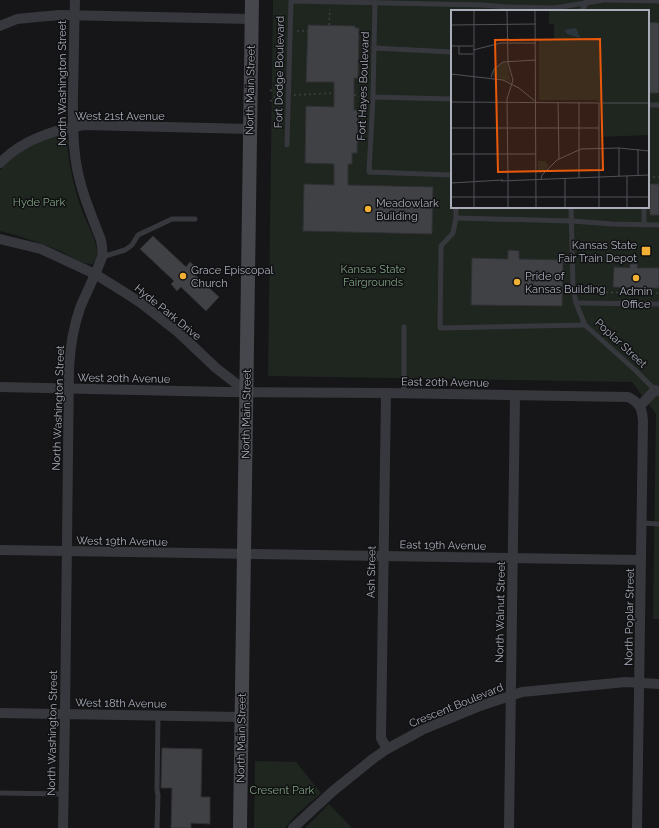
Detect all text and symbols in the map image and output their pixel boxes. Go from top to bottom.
inset map [451,10,649,208]
street label: Fort Dodge Boulevard [272,16,287,128]
street label: North Washington Street [56,20,69,146]
street label: Fort Hayes Boulevard [355,31,372,141]
street label: North Main Street [243,45,258,135]
street label: West 21st Avenue [75,110,165,123]
park label: Hyde Park [13,196,65,209]
place label: Meadowlark Building [376,197,439,223]
marker: Meadowlark Building [363,204,373,214]
place label: Kansas State Fair Train Depot [558,239,638,265]
marker: Kansas State Fair Train Depot [640,245,652,257]
park label: Kansas State Fairgrounds [340,263,406,289]
place label: Grace Episcopal Church [191,264,273,290]
place label: Pride of Kansas Building [525,270,606,296]
marker: Grace Episcopal Church [178,271,188,281]
marker: Admin Office [631,273,641,283]
marker: Pride of Kansas Building [512,277,522,287]
street label: Hyde Park Drive [132,282,204,343]
place label: Admin Office [619,285,653,311]
street label: Poplar Street [592,316,649,371]
street label: North Washington Street [50,345,67,471]
street label: North Main Street [239,369,254,459]
street label: West 20th Avenue [78,371,171,386]
street label: East 20th Avenue [401,375,490,390]
street label: West 19th Avenue [76,534,168,549]
street label: East 19th Avenue [399,538,487,553]
street label: Ash Street [365,545,378,598]
street label: North Walnut Street [493,561,508,663]
street label: North Poplar Street [622,568,637,666]
street label: North Washington Street [45,670,60,796]
street label: Crescent Boulevard [407,681,505,730]
street label: North Main Street [234,693,249,783]
street label: West 18th Avenue [75,696,167,711]
park label: Cresent Park [250,784,315,797]

